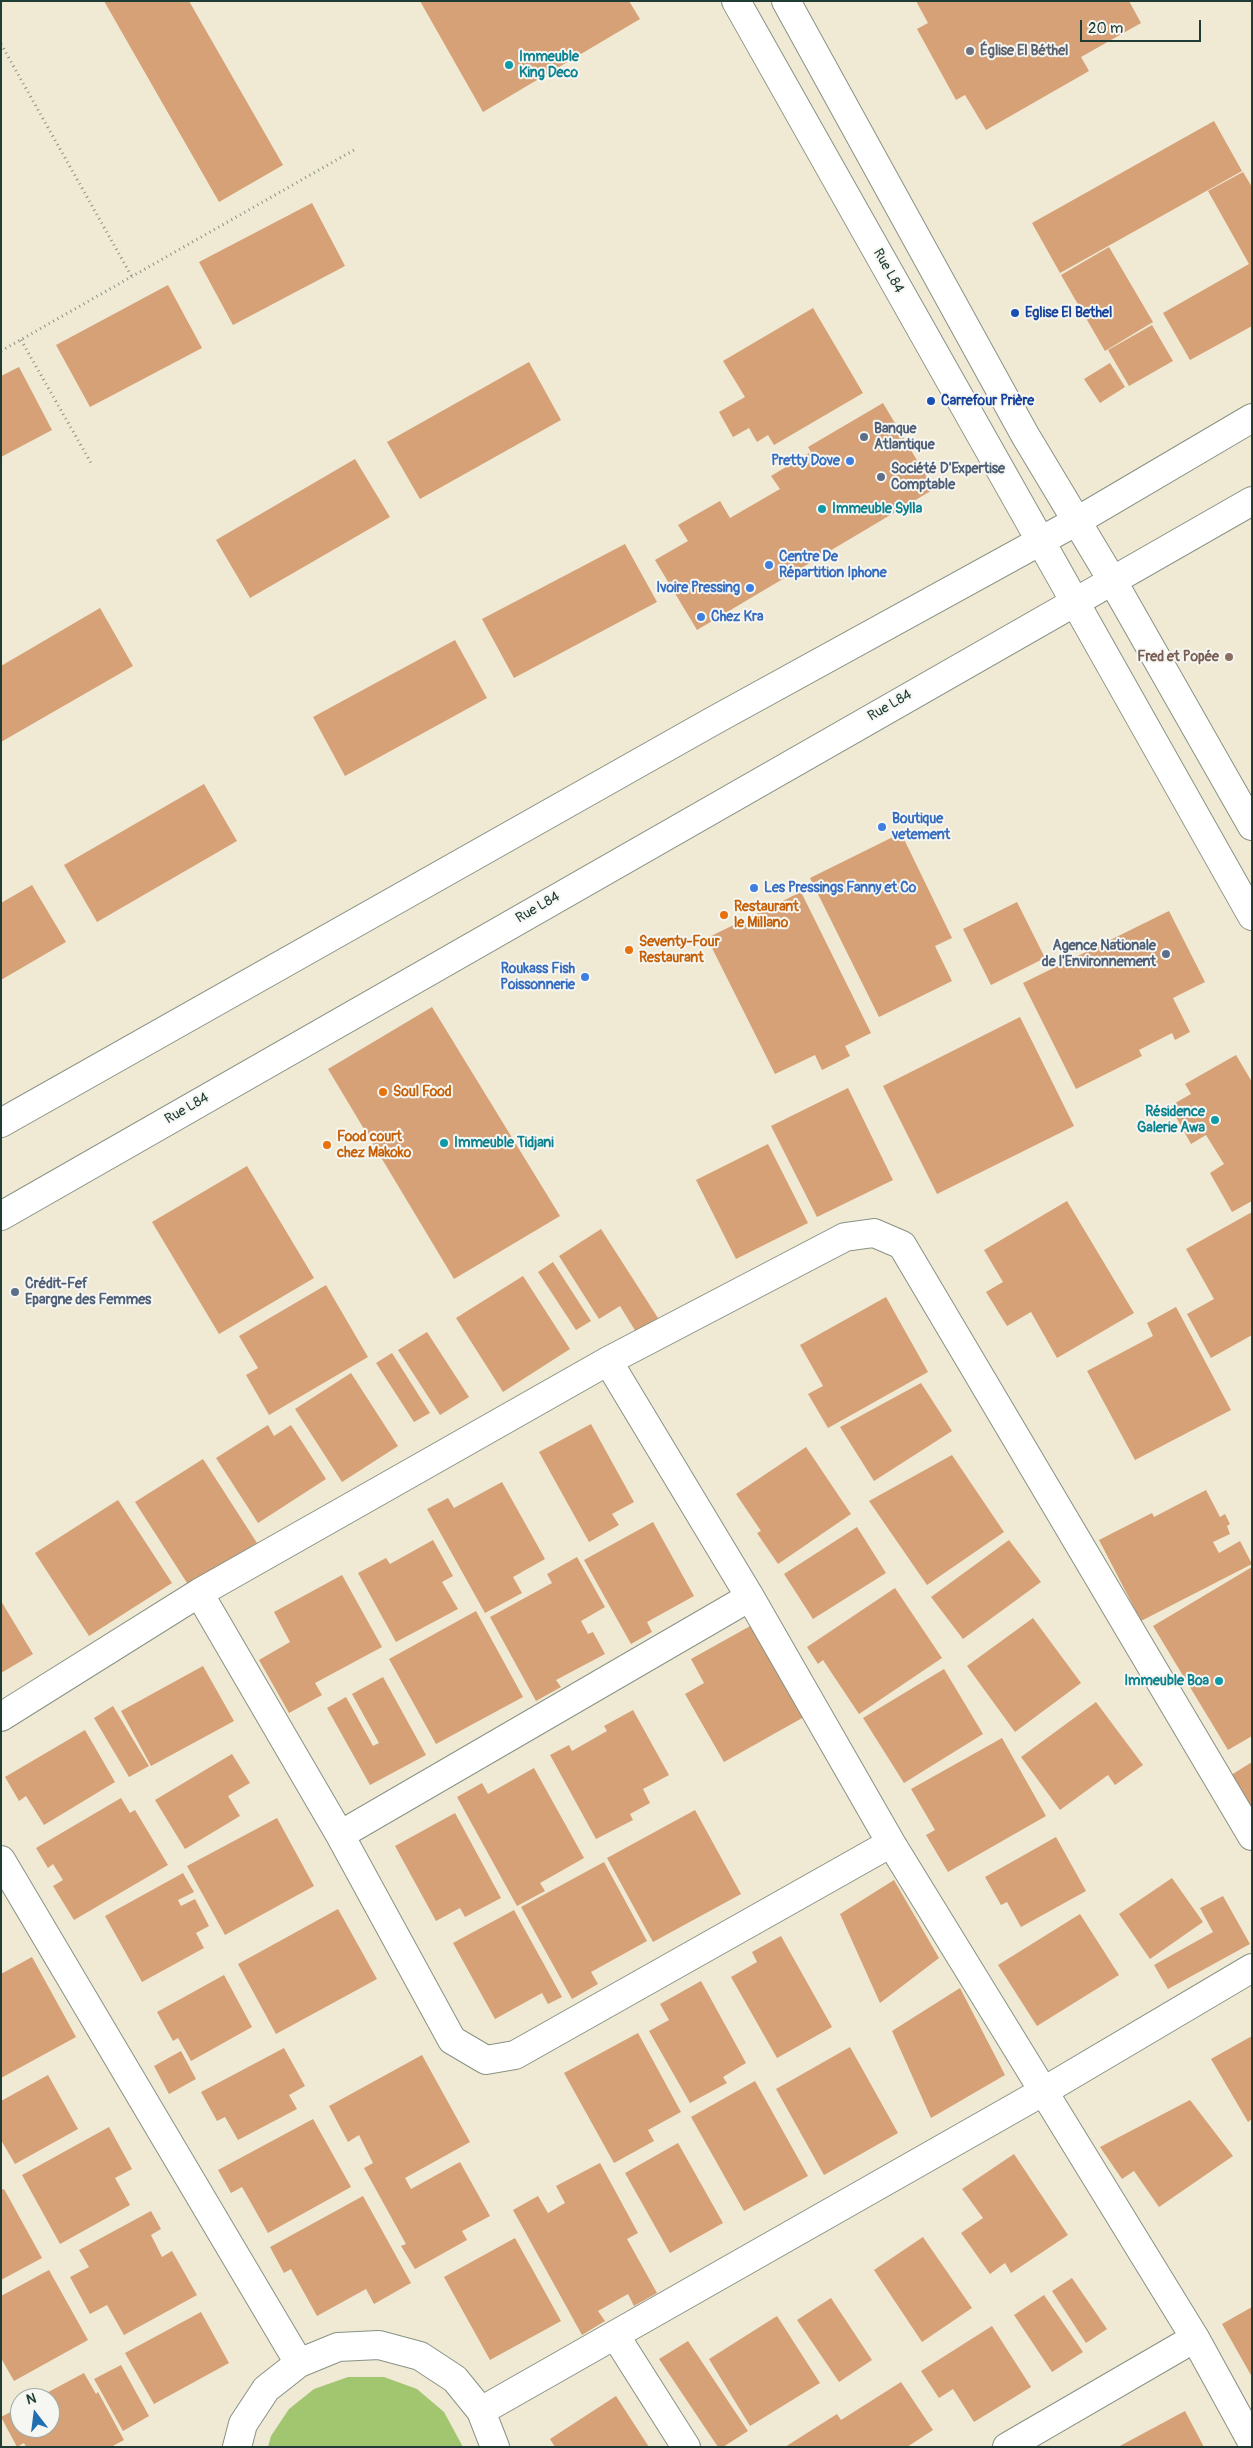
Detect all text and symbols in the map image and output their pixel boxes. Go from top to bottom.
scale bar [1083,10,1204,42]
text: 20 m [1088,19,1123,38]
place label: Église El Béthel [980,43,1068,59]
marker: Église El Béthel [964,45,976,57]
place label: Immeuble King Deco [519,49,579,82]
marker: Immeuble King Deco [503,59,515,71]
street label: Rue L84 [869,246,907,296]
place label: Eglise El Bethel [1025,305,1112,321]
marker: Eglise El Bethel [1009,307,1021,319]
place label: Carrefour Prière [941,393,1034,409]
marker: Carrefour Prière [925,395,937,407]
place label: Banque Atlantique [874,421,935,454]
marker: Banque Atlantique [858,431,870,443]
place label: Pretty Dove [771,453,840,469]
marker: Pretty Dove [844,455,856,467]
place label: Société D'Expertise Comptable [891,461,1005,494]
marker: Société D'Expertise Comptable [875,471,887,483]
place label: Immeuble Sylla [832,501,922,517]
marker: Immeuble Sylla [816,503,828,515]
place label: Centre De Répartition Iphone [779,549,887,582]
marker: Centre De Répartition Iphone [763,559,775,571]
place label: Ivoire Pressing [656,580,740,596]
marker: Ivoire Pressing [744,582,756,594]
place label: Chez Kra [711,609,763,625]
marker: Chez Kra [695,611,707,623]
place label: Fred et Popée [1137,649,1219,665]
marker: Fred et Popée [1223,651,1235,663]
street label: Rue L84 [865,687,915,725]
place label: Boutique vetement [892,811,950,844]
marker: Boutique vetement [876,821,888,833]
place label: Les Pressings Fanny et Co [764,880,916,896]
marker: Les Pressings Fanny et Co [748,882,760,894]
street label: Rue L84 [513,889,563,927]
place label: Restaurant le Millano [734,899,799,932]
marker: Restaurant le Millano [718,909,730,921]
place label: Seventy-Four Restaurant [639,934,720,966]
place label: Agence Nationale de l'Environnement [1042,938,1156,970]
marker: Seventy-Four Restaurant [623,944,635,956]
marker: Agence Nationale de l'Environnement [1160,948,1172,960]
place label: Roukass Fish Poissonnerie [500,961,575,994]
marker: Roukass Fish Poissonnerie [579,971,591,983]
place label: Soul Food [393,1084,452,1100]
marker: Soul Food [377,1086,389,1098]
street label: Rue L84 [162,1090,212,1128]
place label: Résidence Galerie Awa [1137,1104,1205,1136]
marker: Résidence Galerie Awa [1209,1114,1221,1126]
place label: Food court chez Makoko [337,1129,411,1162]
place label: Immeuble Tidjani [454,1135,554,1151]
marker: Immeuble Tidjani [438,1137,450,1149]
marker: Food court chez Makoko [321,1139,333,1151]
place label: Crédit-Fef Epargne des Femmes [25,1276,151,1308]
marker: Crédit-Fef Epargne des Femmes [9,1286,21,1298]
place label: Immeuble Boa [1124,1673,1209,1689]
marker: Immeuble Boa [1213,1675,1225,1687]
north arrow [10,2388,60,2438]
text: N [24,2390,38,2408]

